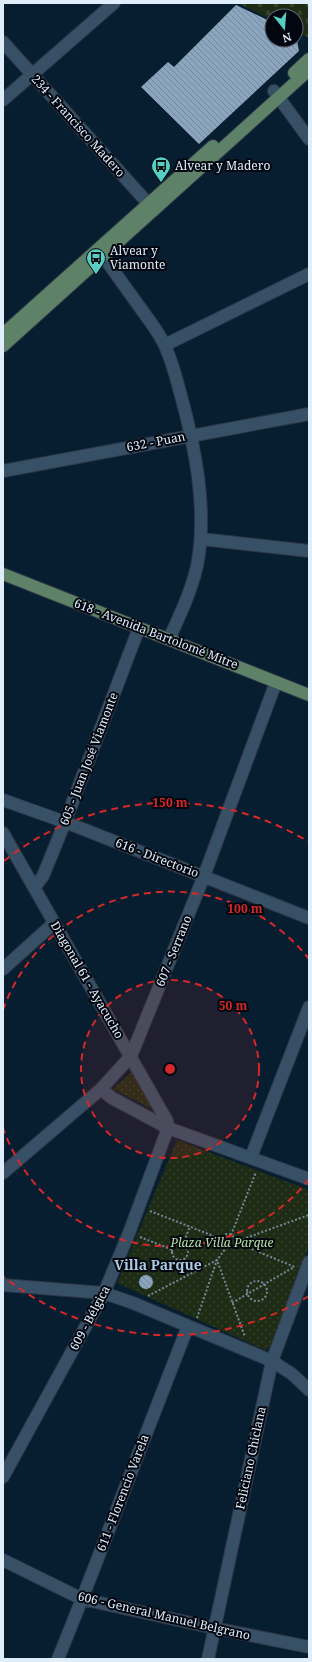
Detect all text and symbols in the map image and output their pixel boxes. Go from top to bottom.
north arrow [264,8,304,48]
text: N [280,30,293,47]
street label: 234 - Francisco Madero [28,71,129,181]
bus stop icon: Alvear y Madero [150,155,172,183]
place label: Alvear y Madero [175,157,270,174]
place label: Alvear y Viamonte [110,242,165,273]
bus stop icon: Alvear y Viamonte [85,247,107,275]
street label: 632 - Puan [125,427,187,456]
street label: 618 - Avenida Bartolomé Mitre [72,594,241,673]
street label: 605 - Juan José Viamonte [55,690,122,828]
text: 150 m [152,794,188,811]
street label: 616 - Directorio [113,834,201,881]
text: 100 m [227,900,263,917]
street label: 607 - Serrano [152,913,196,989]
street label: Diagonal 61 - Ayacucho [47,918,128,1042]
text: 50 m [219,997,247,1014]
centre of rings [163,1062,177,1076]
park label: Plaza Villa Parque [170,1234,274,1251]
district label: Villa Parque [114,1255,202,1274]
street label: 609 - Bélgica [65,1282,114,1353]
street label: Feliciano Chiclana [231,1405,270,1511]
street label: 611 - Florencio Varela [92,1432,153,1554]
street label: 606 - General Manuel Belgrano [76,1587,252,1644]

